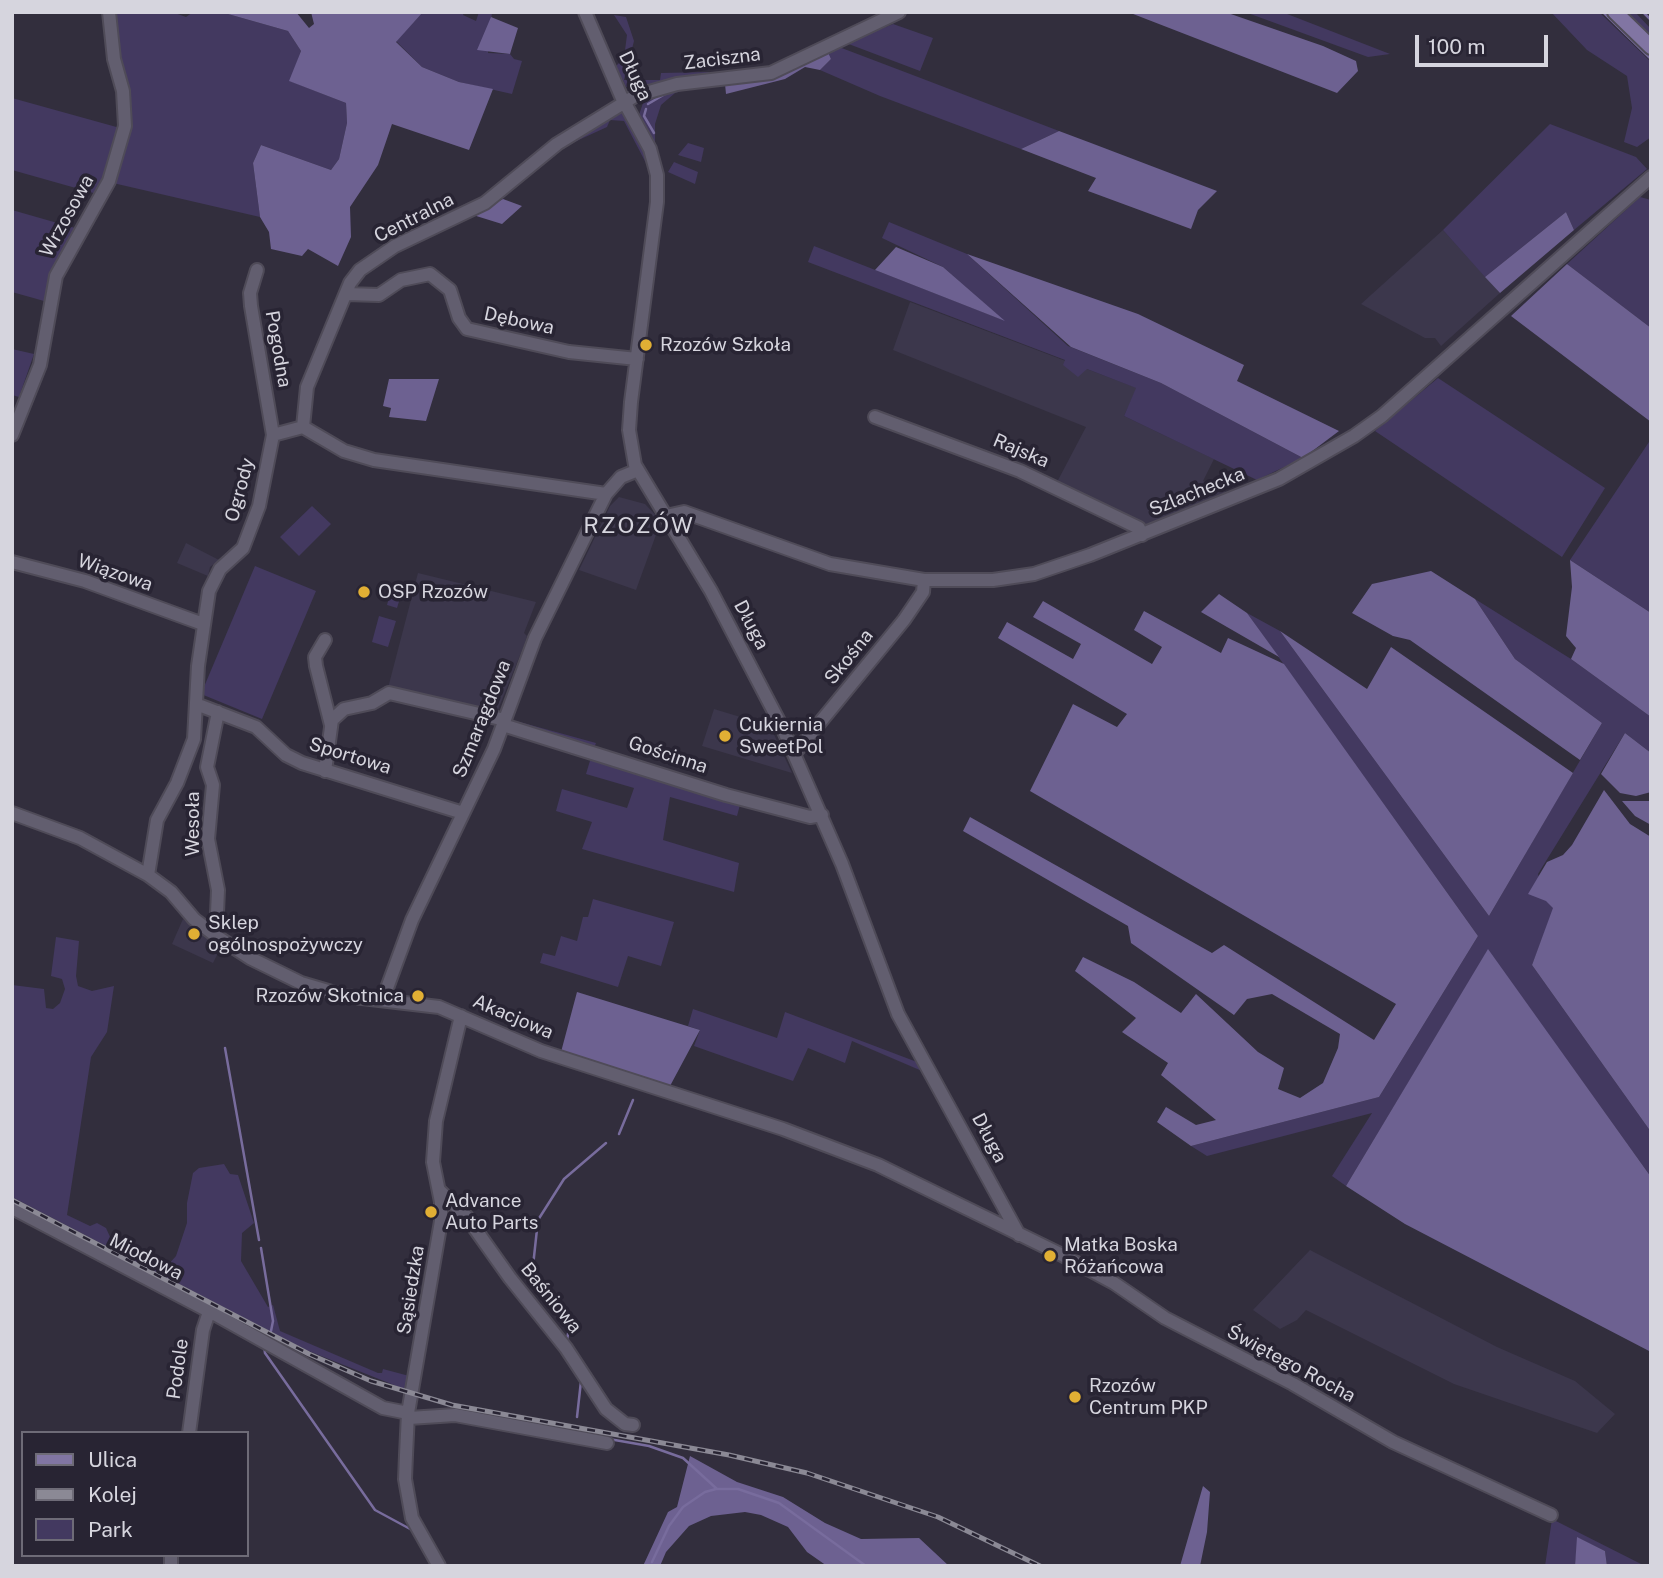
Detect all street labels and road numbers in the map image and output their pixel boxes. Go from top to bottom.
street label: Zaciszna [682,43,762,75]
street label: Długa [614,47,656,105]
street label: Wrzosowa [35,171,99,261]
street label: Centralna [370,188,458,248]
street label: Dębowa [482,302,556,340]
street label: Pogodna [260,309,296,389]
street label: Rajska [990,429,1052,473]
street label: Ogrody [221,456,259,524]
street label: Szlachecka [1146,463,1248,521]
street label: Wiązowa [74,550,156,596]
street label: Długa [729,596,773,654]
street label: Skośna [820,625,878,689]
street label: Szmaragdowa [448,657,516,781]
street label: Gościnna [626,732,710,778]
street label: Sportowa [306,733,394,779]
street label: Wesoła [182,791,204,857]
street label: Akacjowa [469,990,557,1044]
street label: Długa [967,1109,1011,1167]
street label: Miodowa [105,1229,187,1285]
street label: Sąsiedzka [393,1244,429,1336]
street label: Baśniowa [516,1258,586,1338]
street label: Świętego Rocha [1223,1321,1359,1407]
street label: Podole [162,1337,194,1401]

